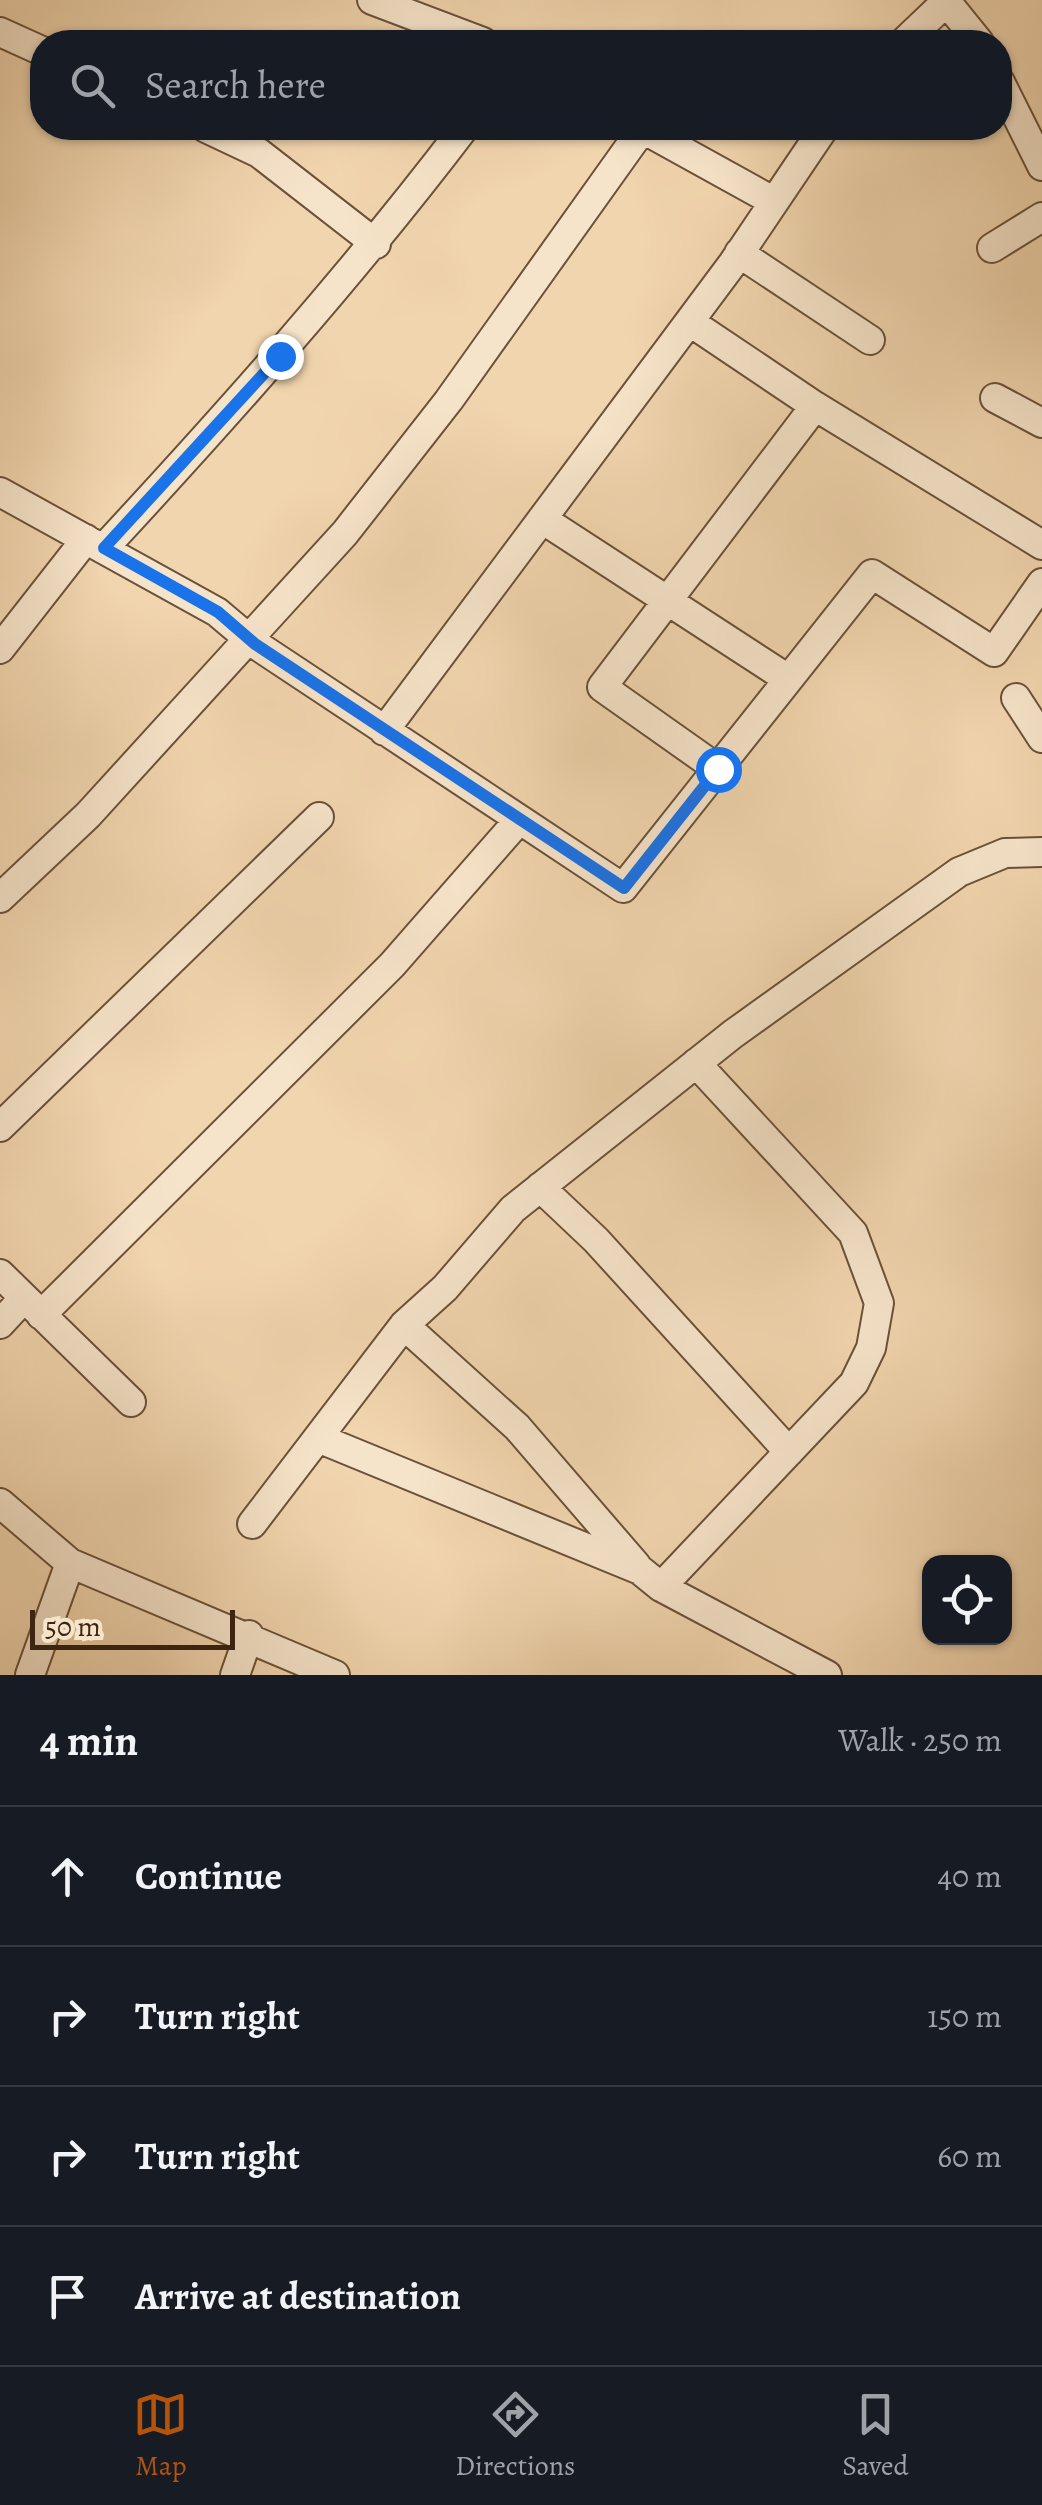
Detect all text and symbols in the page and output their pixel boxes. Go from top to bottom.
search box [30,30,1012,140]
icon: search [65,58,120,113]
text: Search here [145,59,326,111]
route end [258,334,304,380]
route start [696,747,742,793]
map controls [922,1555,1012,1645]
button: locate [922,1555,1012,1645]
scale bar [30,1605,235,1650]
text: 50 m [45,1608,101,1646]
text: 4 min [40,1712,138,1769]
text: Walk · 250 m [838,1718,1002,1762]
icon: ahead [40,1849,95,1904]
text: Continue [135,1850,282,1902]
text: 40 m [937,1854,1002,1898]
icon: right [40,1989,95,2044]
text: Turn right [135,1990,300,2042]
text: 150 m [927,1994,1002,2038]
icon: right [40,2129,95,2184]
text: Turn right [135,2130,300,2182]
text: 60 m [937,2134,1002,2178]
icon: arrive [40,2269,95,2324]
text: Arrive at destination [135,2270,461,2322]
tab: Map [133,2387,188,2485]
tab: Directions [455,2387,575,2485]
tab: Saved [842,2387,909,2485]

